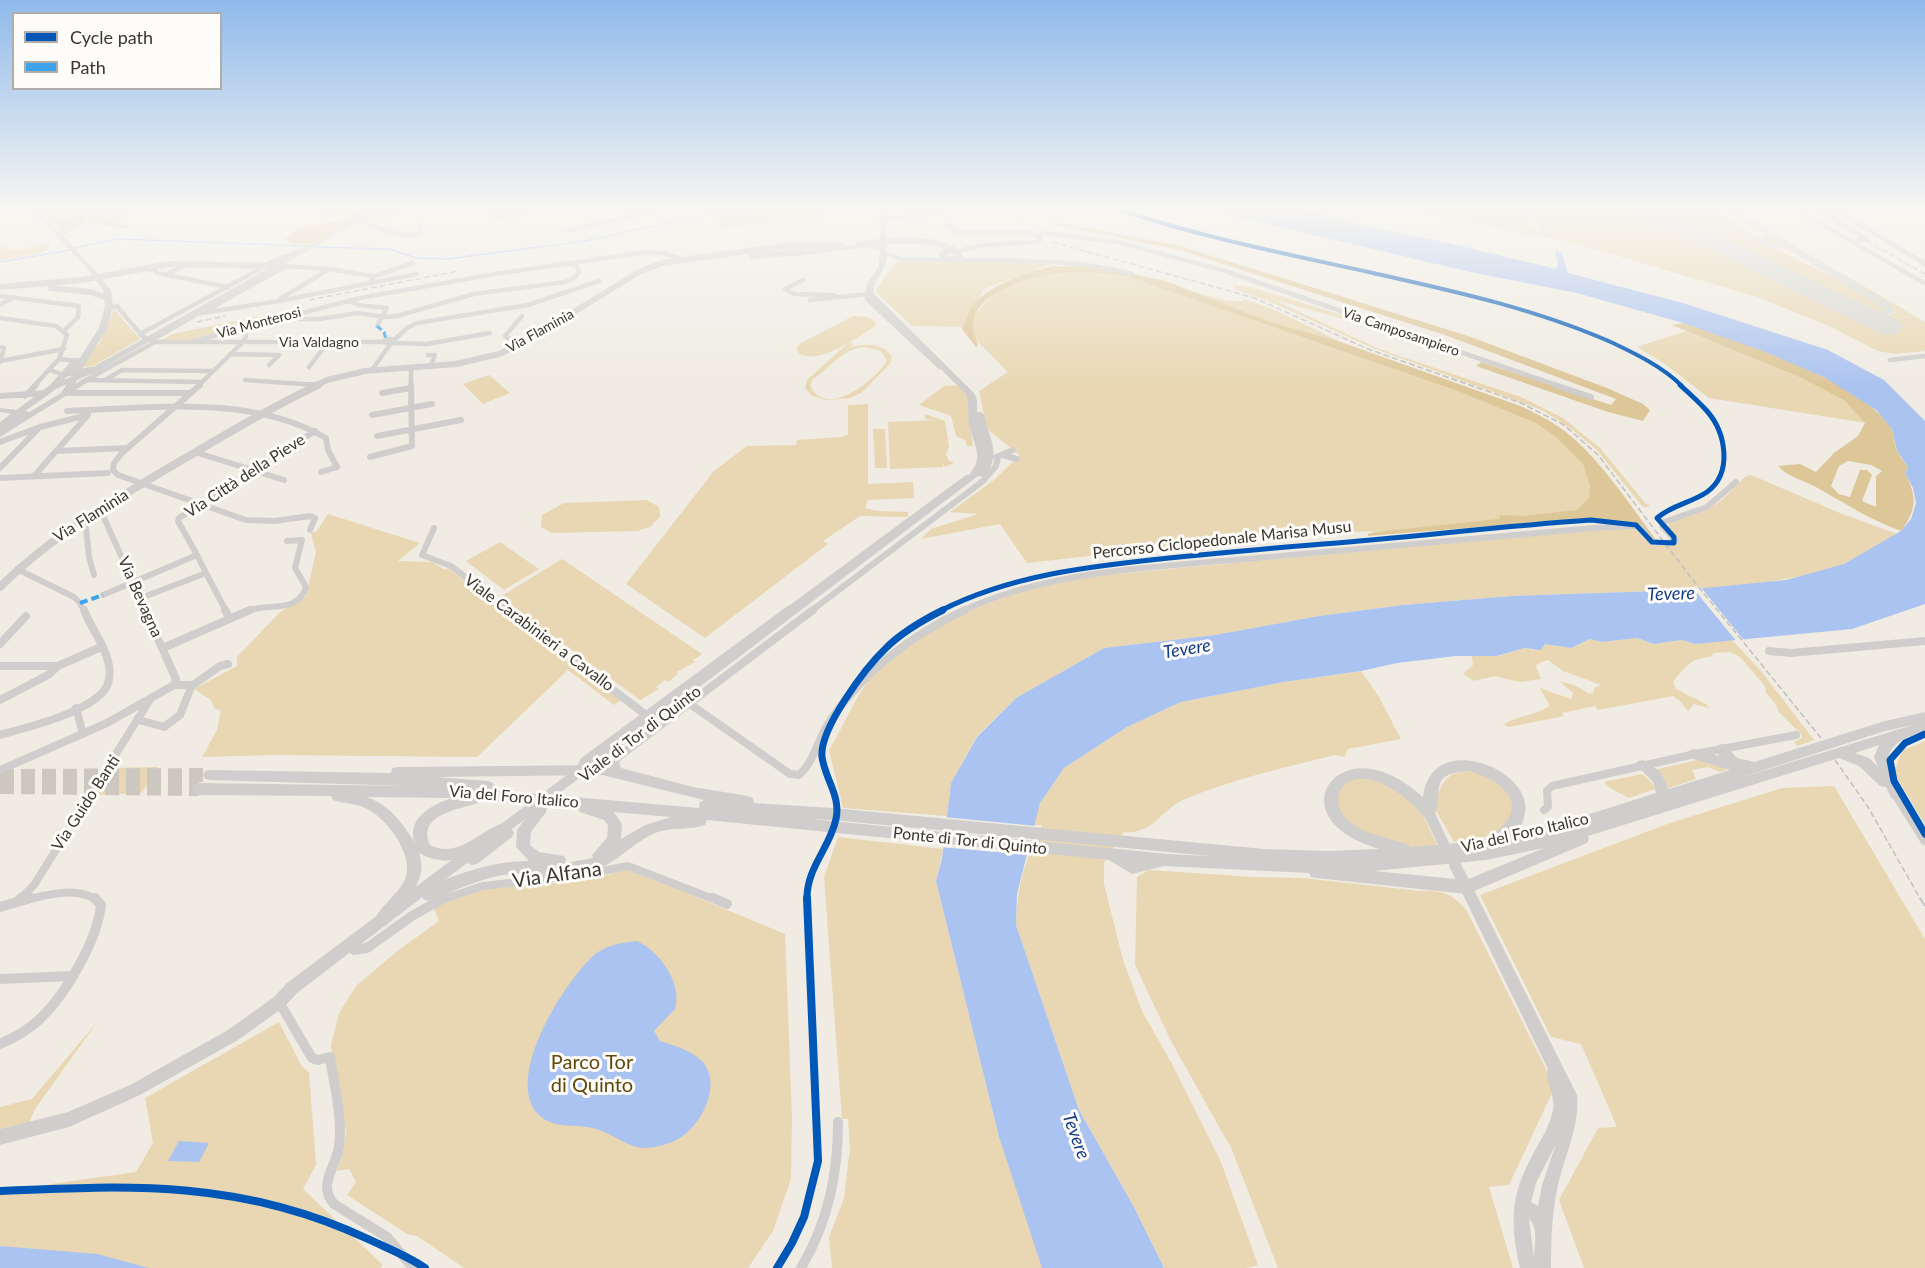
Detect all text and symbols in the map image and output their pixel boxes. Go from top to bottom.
legend [12,12,222,90]
text: Cycle path [70,26,153,48]
text: Path [70,56,106,78]
street label: Via Monterosi [215,304,303,342]
street label: Via Camposampiero [1340,304,1462,360]
street label: Via Flaminia [503,306,577,356]
street label: Via Valdagno [279,334,359,350]
street label: Via Città della Pieve [181,430,309,522]
street label: Via Flaminia [50,485,132,547]
street label: Percorso Ciclopedonale Marisa Musu [1092,517,1352,563]
street label: Via Bevagna [114,554,166,640]
street label: Viale Carabinieri a Cavallo [460,571,618,695]
water label: Tevere [1647,582,1695,606]
water label: Tevere [1162,635,1212,663]
street label: Viale di Tor di Quinto [575,682,705,786]
street label: Via Guido Banti [48,752,124,854]
street label: Via del Foro Italico [448,782,580,812]
street label: Via del Foro Italico [1459,809,1591,857]
street label: Ponte di Tor di Quinto [892,823,1048,859]
street label: Via Alfana [511,857,603,893]
park label: Parco Tor di Quinto [551,1051,633,1098]
water label: Tevere [1058,1110,1094,1162]

